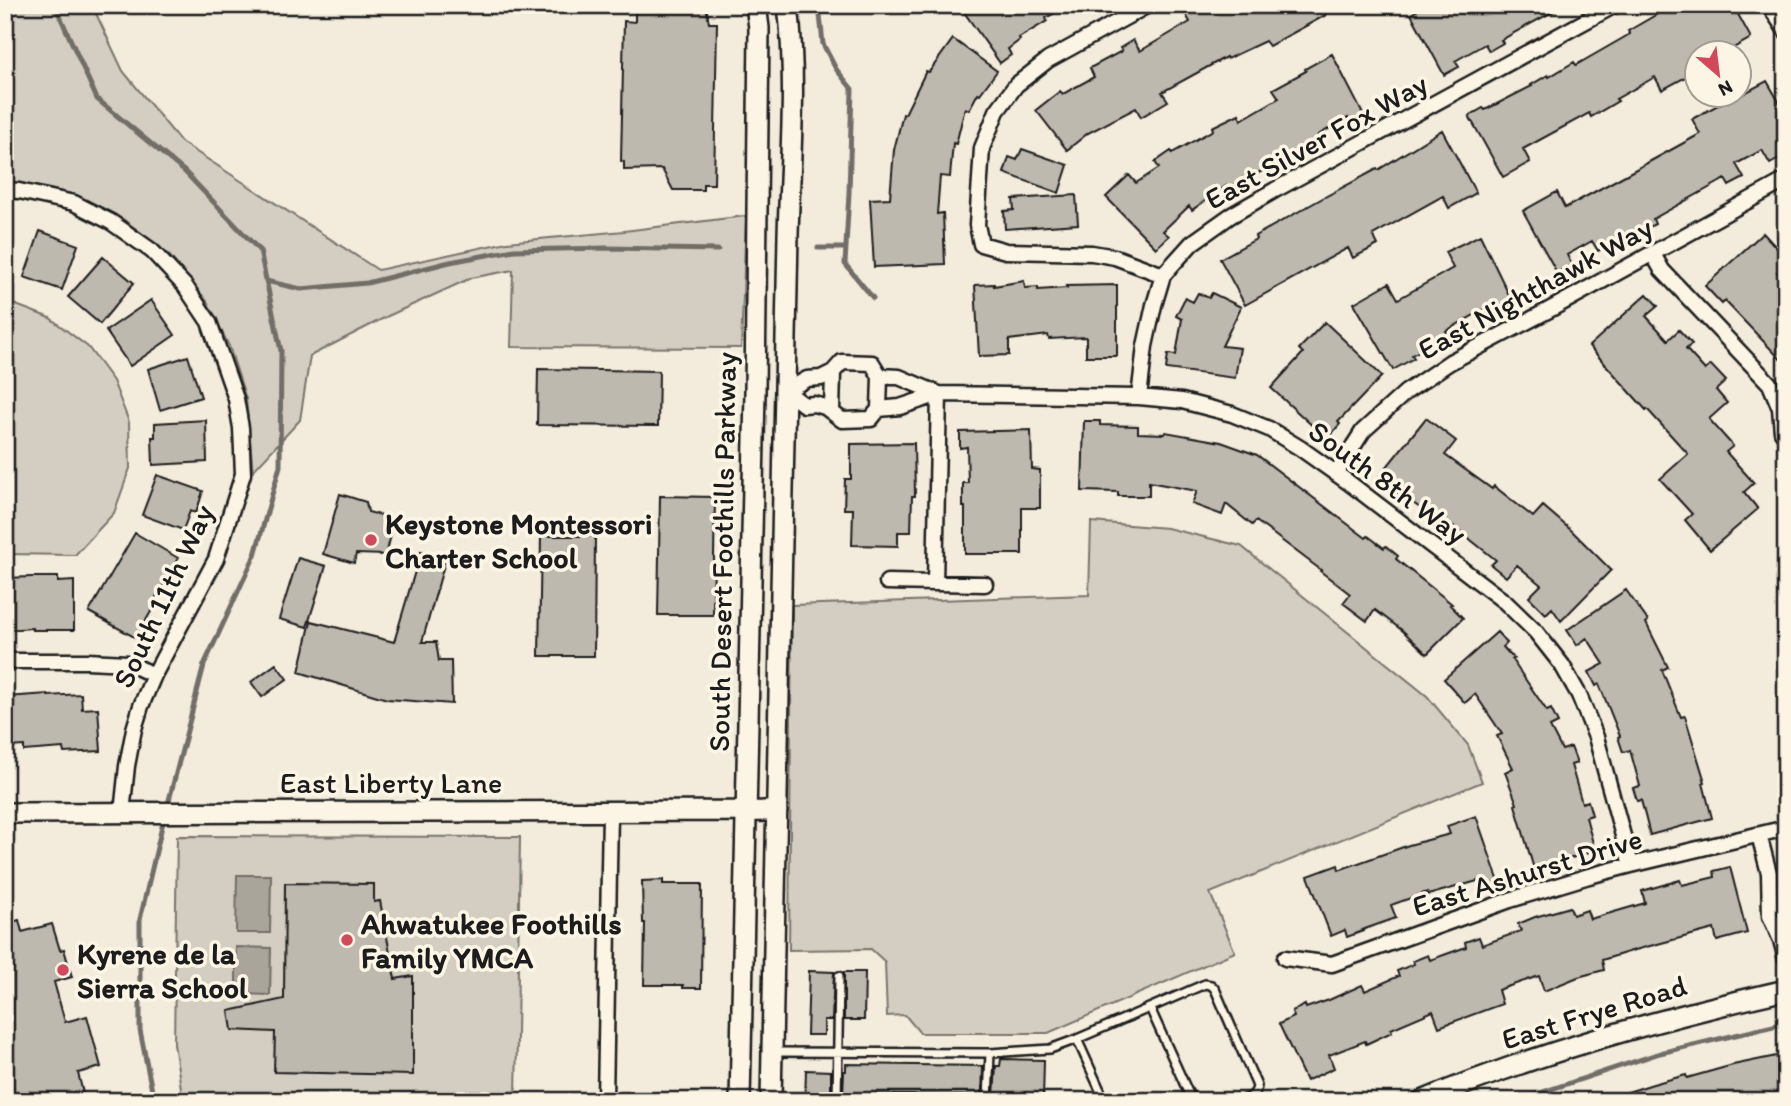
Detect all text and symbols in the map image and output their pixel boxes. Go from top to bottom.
north arrow [1682,38,1752,108]
street label: East Silver Fox Way [1198,65,1434,217]
text: N [1715,75,1737,102]
street label: East Nighthawk Way [1411,208,1659,368]
street label: South Desert Foothills Parkway [700,352,744,752]
street label: South 8th Way [1302,412,1474,552]
street label: South 11th Way [104,498,222,694]
place label: Keystone Montessori Charter School [385,505,652,576]
marker: Keystone Montessori Charter School [363,532,379,548]
street label: East Liberty Lane [280,764,502,801]
street label: East Ashurst Drive [1407,819,1647,925]
place label: Ahwatukee Foothills Family YMCA [360,905,622,976]
marker: Ahwatukee Foothills Family YMCA [339,932,355,948]
place label: Kyrene de la Sierra School [77,935,248,1006]
marker: Kyrene de la Sierra School [55,962,71,978]
street label: East Frye Road [1497,966,1691,1058]

